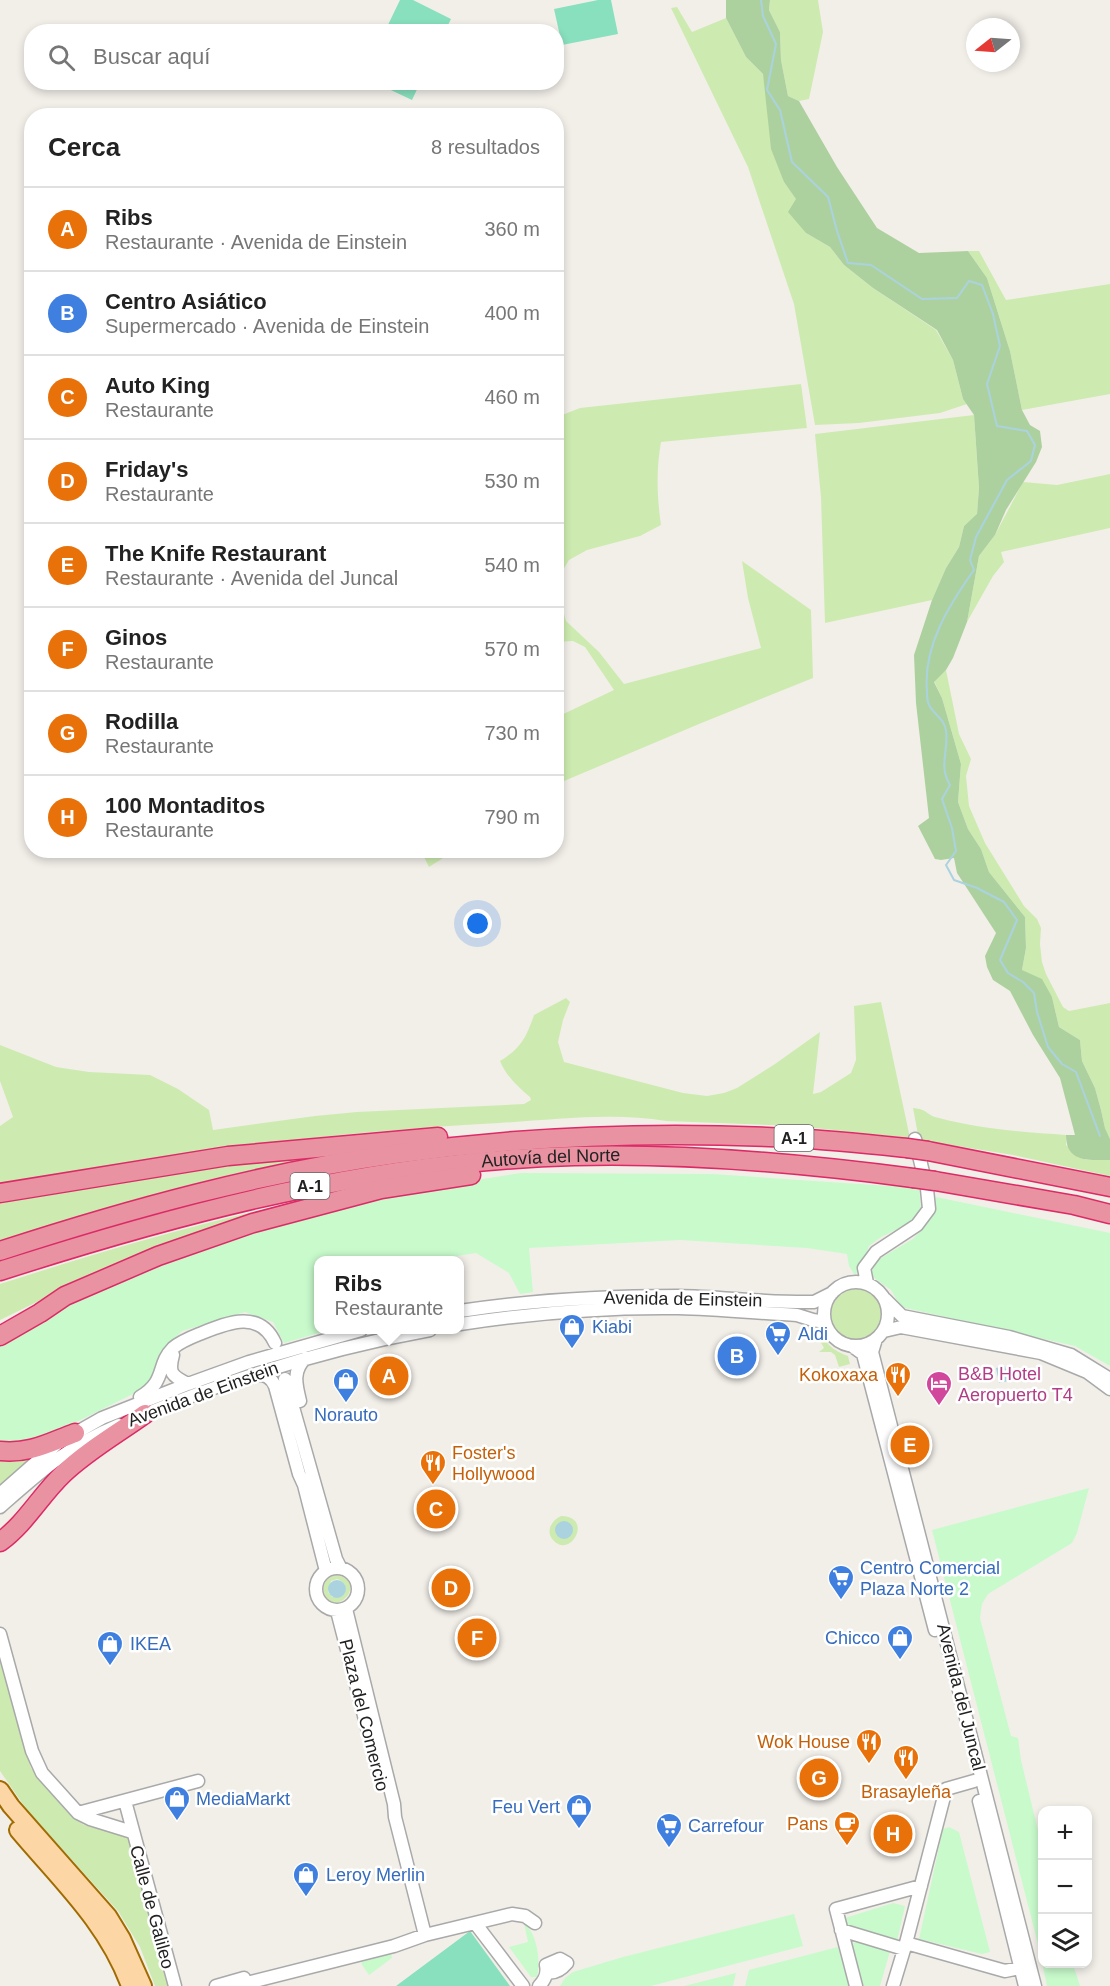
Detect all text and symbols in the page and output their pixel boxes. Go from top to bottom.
north arrow [966,18,1020,72]
search box [24,24,564,90]
icon: search [45,41,78,74]
text: Buscar aquí [93,44,210,69]
text: Cerca [48,132,120,162]
text: 8 resultados [431,136,540,158]
text: Ribs [105,205,153,230]
text: A [60,218,75,240]
text: 360 m [484,218,540,240]
text: Restaurante · Avenida de Einstein [105,231,407,253]
text: Centro Asiático [105,289,267,314]
text: B [60,302,75,324]
text: 400 m [484,302,540,324]
text: Supermercado · Avenida de Einstein [105,315,429,337]
text: Auto King [105,373,210,398]
text: C [60,386,75,408]
text: 460 m [484,386,540,408]
text: Restaurante [105,399,214,421]
text: Friday's [105,457,189,482]
text: D [60,470,75,492]
text: 530 m [484,470,540,492]
text: Restaurante [105,483,214,505]
text: The Knife Restaurant [105,541,326,566]
text: E [61,554,74,576]
text: 540 m [484,554,540,576]
text: Restaurante · Avenida del Juncal [105,567,398,589]
text: Ginos [105,625,167,650]
text: F [61,638,74,660]
text: 570 m [484,638,540,660]
text: Restaurante [105,651,214,673]
text: Rodilla [105,709,178,734]
text: G [60,722,75,744]
text: 730 m [484,722,540,744]
text: Restaurante [105,735,214,757]
text: 100 Montaditos [105,793,265,818]
text: H [60,806,75,828]
text: 790 m [484,806,540,828]
text: Restaurante [105,819,214,841]
your location [463,909,492,938]
road number: A-1 [774,1125,814,1151]
street label: Autovía del Norte [480,1145,620,1172]
road number: A-1 [290,1173,330,1199]
popup [314,1256,464,1334]
text: Ribs [335,1271,382,1296]
street label: Avenida de Einstein [603,1288,763,1310]
text: Restaurante [335,1297,443,1319]
shop icon: Kiabi [557,1312,587,1350]
place label: Kiabi [592,1317,632,1337]
supermarket icon: Aldi [763,1319,793,1357]
place label: Aldi [798,1324,828,1344]
pin: B [718,1334,756,1378]
pin: A [370,1354,408,1398]
street label: Avenida de Einstein [125,1357,281,1431]
restaurant icon: Kokoxaxa [883,1360,913,1398]
place label: B&B Hotel Aeropuerto T4 [958,1364,1073,1405]
place label: Kokoxaxa [799,1365,879,1385]
shop icon: Norauto [331,1366,361,1404]
hotel icon: B&B Hotel Aeropuerto T4 [924,1369,954,1407]
place label: Norauto [314,1405,378,1425]
pin: E [890,1422,930,1468]
place label: Foster's Hollywood [452,1443,535,1484]
restaurant icon: Foster's Hollywood [418,1448,448,1486]
pin: C [416,1486,456,1532]
place label: Centro Comercial Plaza Norte 2 [860,1558,1000,1599]
supermarket icon: Centro Comercial Plaza Norte 2 [826,1563,856,1601]
pin: D [432,1566,470,1610]
pin: F [458,1616,496,1660]
street label: Avenida del Juncal [933,1621,989,1773]
shop icon: Chicco [885,1623,915,1661]
place label: Chicco [825,1628,880,1648]
shop icon: IKEA [95,1629,125,1667]
place label: IKEA [130,1634,171,1654]
street label: Plaza del Comercio [335,1637,393,1793]
restaurant icon: Wok House [854,1727,884,1765]
place label: Wok House [757,1732,850,1752]
restaurant icon: Brasayleña [891,1743,921,1781]
pin: G [800,1756,838,1800]
place label: Brasayleña [861,1782,952,1802]
shop icon: MediaMarkt [162,1784,192,1822]
place label: MediaMarkt [196,1789,290,1809]
shop icon: Feu Vert [564,1792,594,1830]
place label: Feu Vert [492,1797,560,1817]
map controls [1038,1806,1092,1968]
button: + [1038,1806,1092,1860]
cafe icon: Pans [832,1809,862,1847]
supermarket icon: Carrefour [654,1811,684,1849]
pin: H [874,1812,912,1856]
place label: Pans [787,1814,828,1834]
place label: Carrefour [688,1816,764,1836]
street label: Calle de Galileo [126,1843,178,1971]
shop icon: Leroy Merlin [291,1860,321,1898]
button: − [1038,1860,1092,1914]
place label: Leroy Merlin [326,1865,425,1885]
button: layers [1038,1914,1092,1968]

